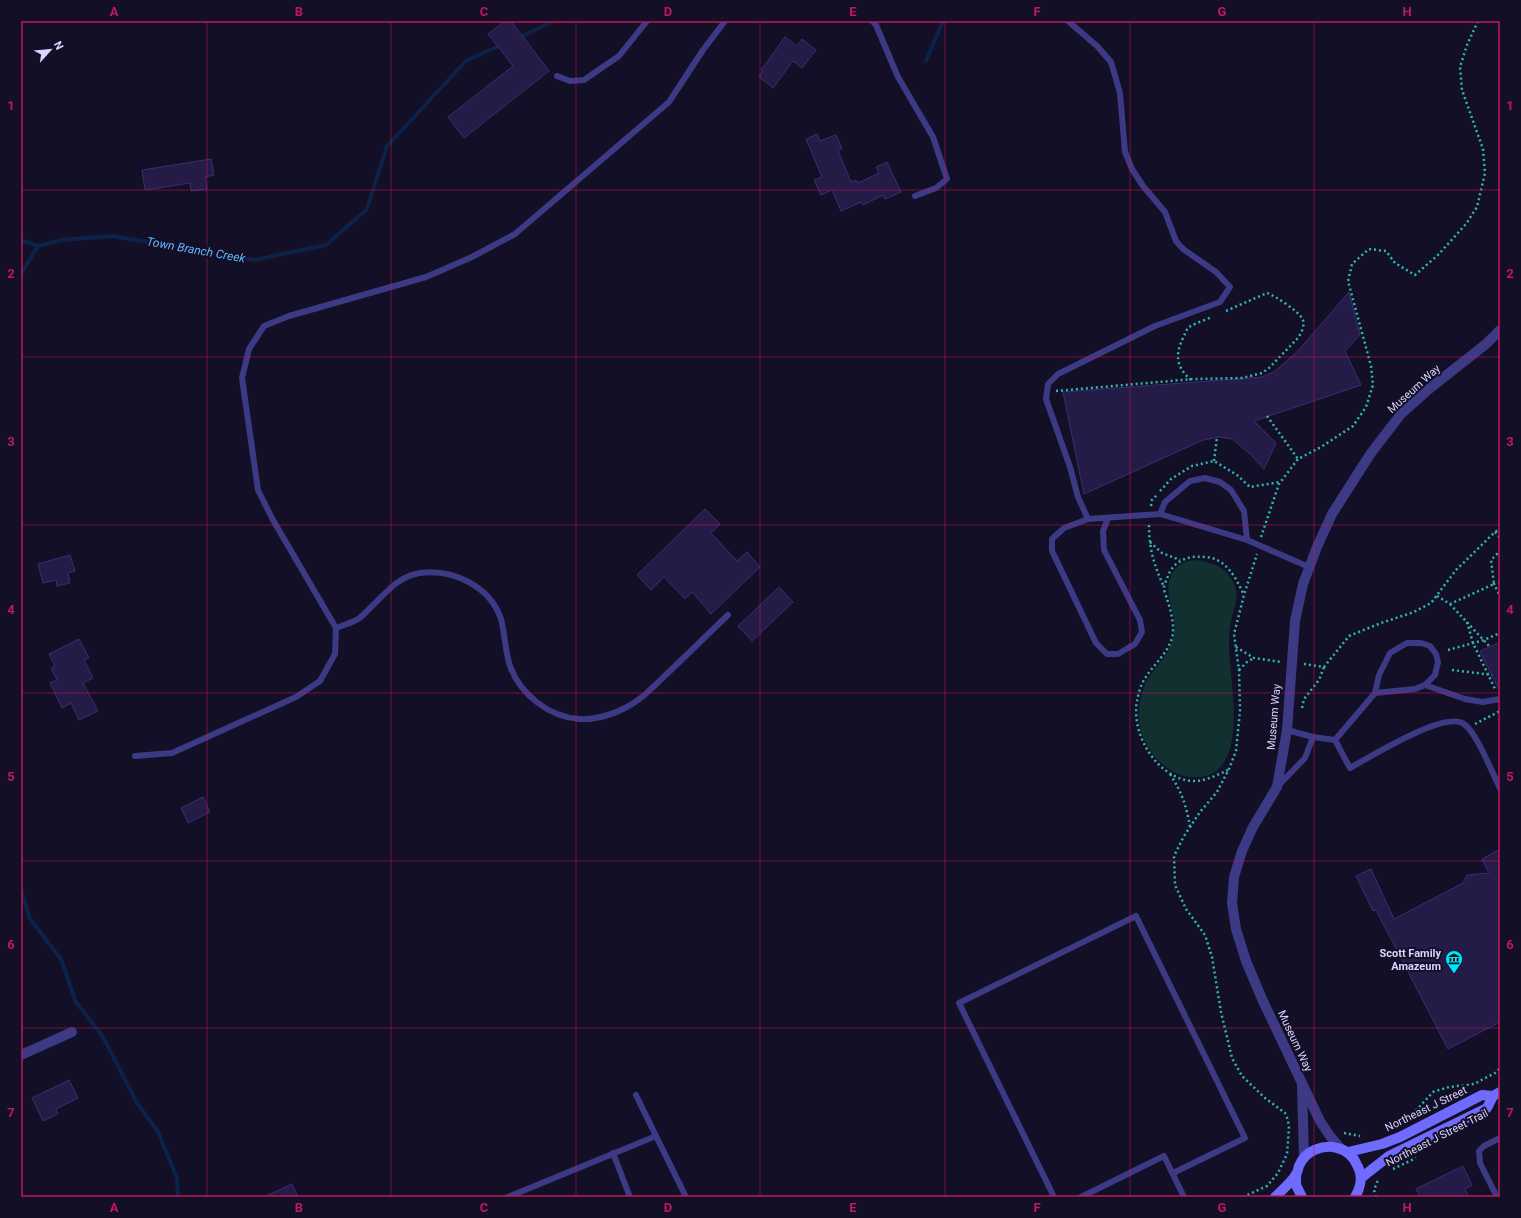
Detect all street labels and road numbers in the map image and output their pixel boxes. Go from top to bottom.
street label: Museum Way [1385,361,1444,416]
street label: Museum Way [1265,683,1283,751]
street label: Museum Way [1275,1008,1315,1075]
street label: Northeast J Street [1383,1083,1469,1134]
street label: Northeast J Street Trail [1384,1107,1490,1169]

